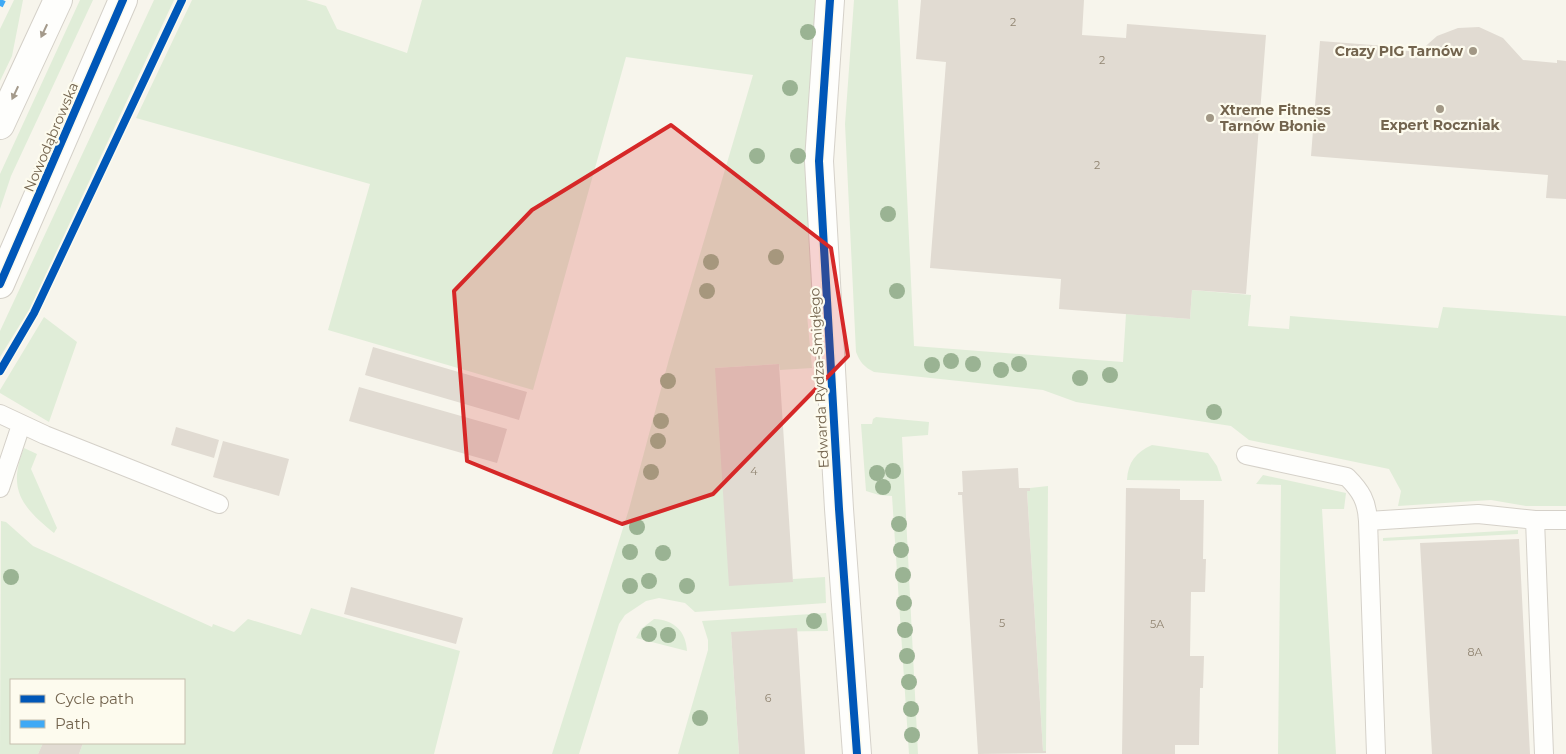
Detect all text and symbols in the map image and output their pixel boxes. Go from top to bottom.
house number: 2 [1010,15,1016,29]
one-way arrow [39,24,47,38]
place label: Crazy PIG Tarnów [1335,42,1464,60]
marker: Crazy PIG Tarnów [1467,45,1479,57]
house number: 2 [1099,53,1105,67]
street label: Nowodąbrowska [20,79,82,195]
one-way arrow [10,86,18,100]
place label: Xtreme Fitness Tarnów Błonie [1220,101,1331,135]
marker: Expert Roczniak [1434,103,1446,115]
marker: Xtreme Fitness Tarnów Błonie [1204,112,1216,124]
place label: Expert Roczniak [1380,116,1501,134]
house number: 2 [1094,158,1100,172]
street label: Edwarda Rydza-Śmigłego [805,287,833,469]
house number: 4 [750,464,758,478]
house number: 5 [999,616,1005,630]
house number: 5A [1150,617,1164,631]
house number: 8A [1468,645,1483,659]
legend [10,679,185,744]
text: Cycle path [55,689,134,708]
house number: 6 [765,691,772,705]
text: Path [55,714,91,733]

